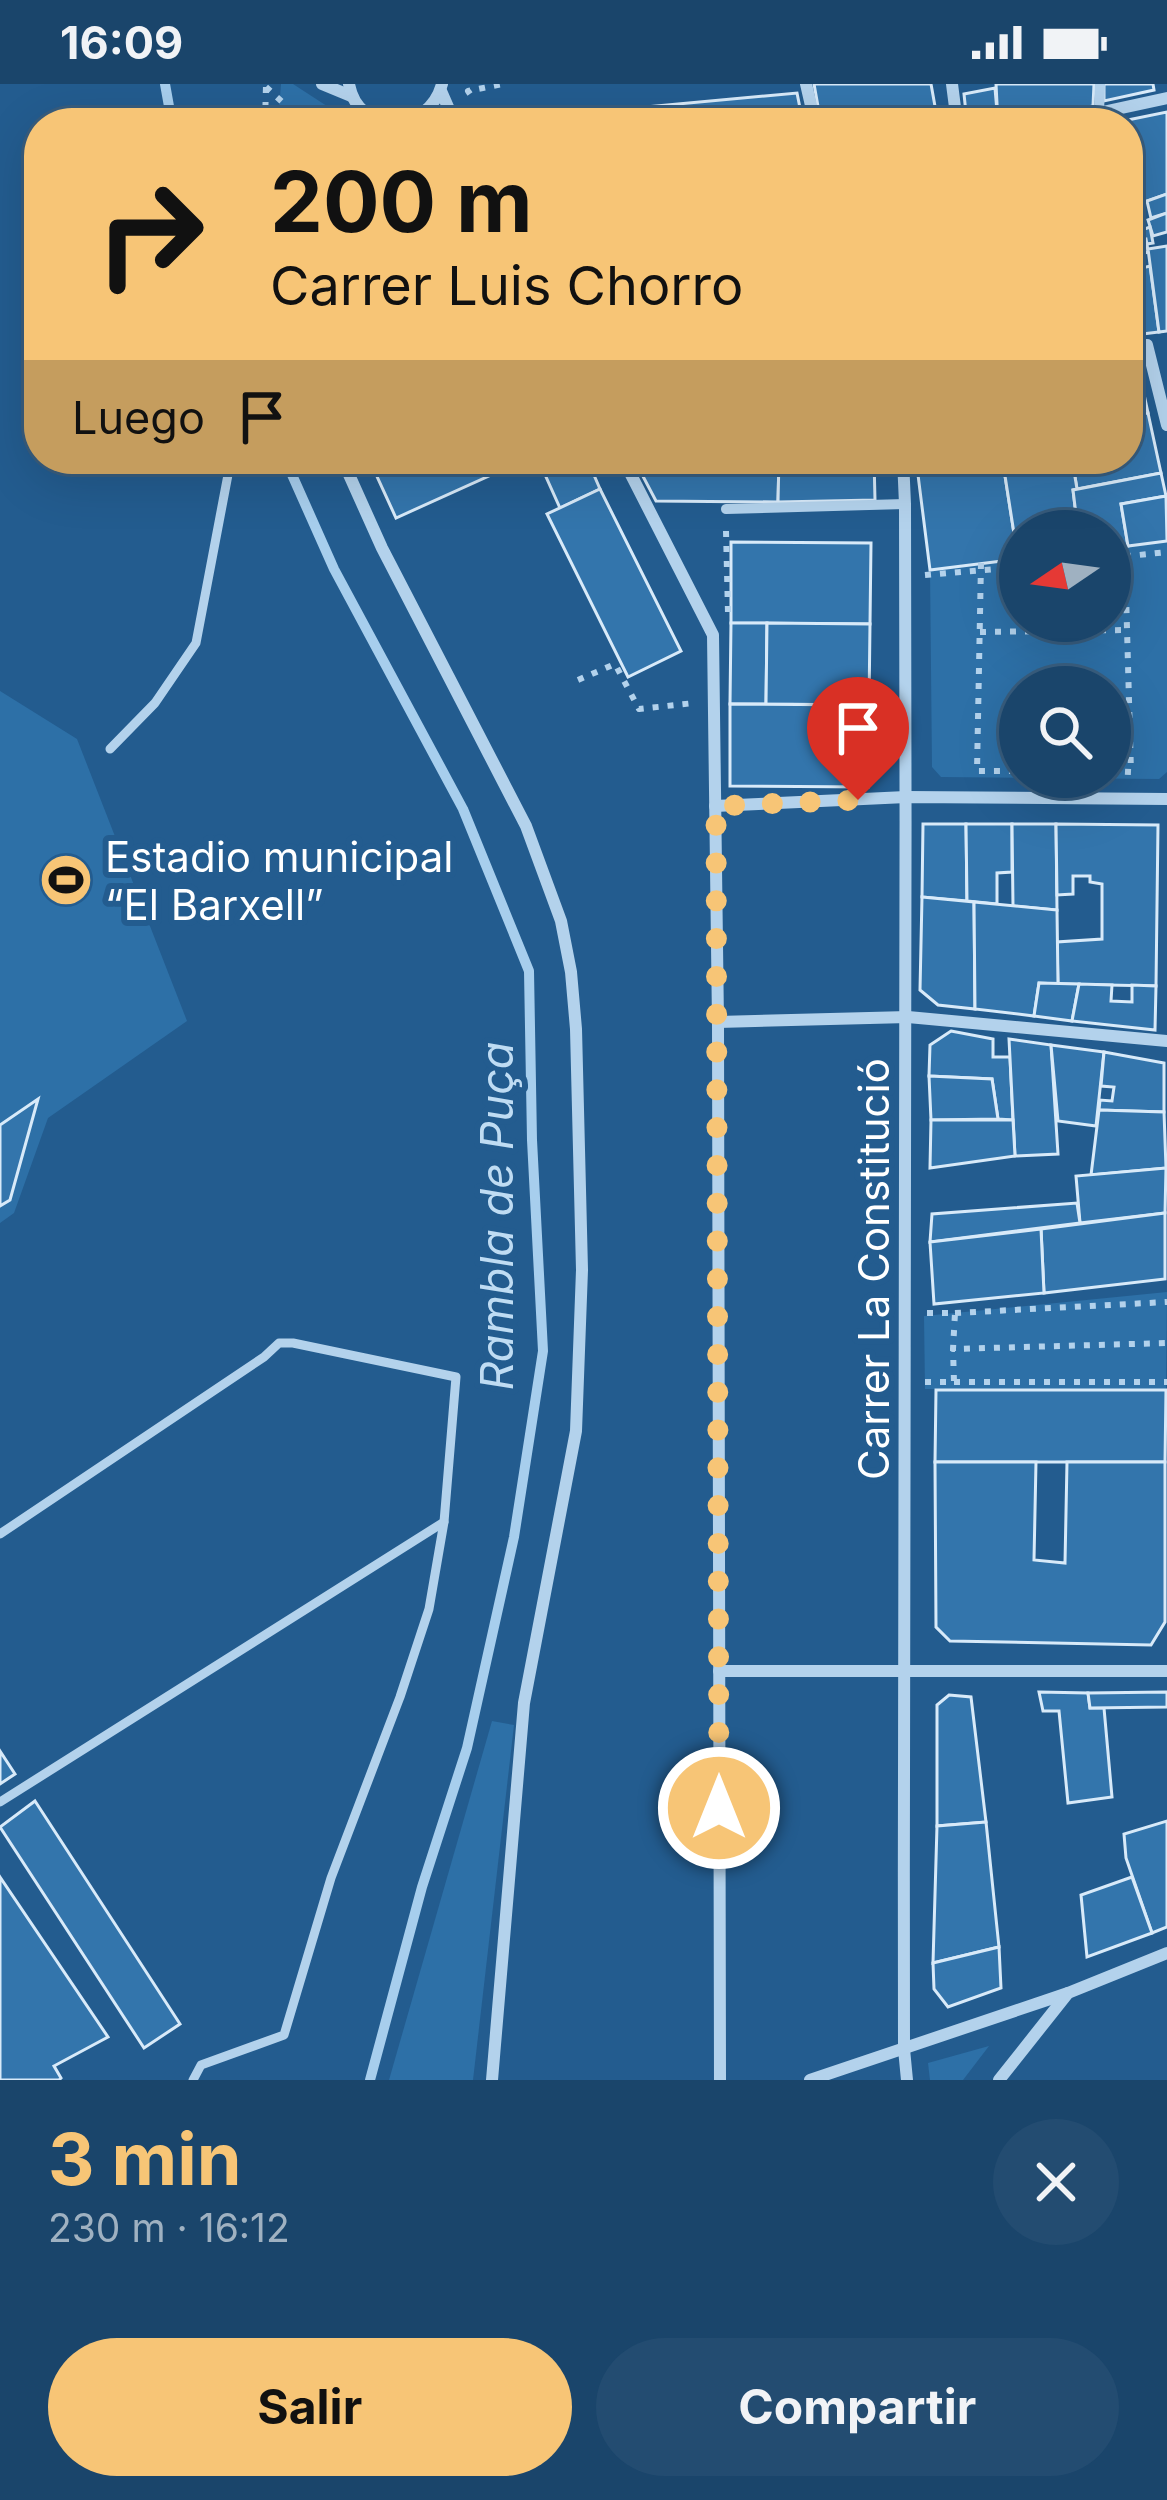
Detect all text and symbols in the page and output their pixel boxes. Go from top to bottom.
text: 16:09 [60,15,183,70]
text: 200 m [270,151,533,252]
icon: right [72,156,228,312]
text: Carrer Luis Chorro [270,253,743,318]
icon: arrive [229,384,295,450]
text: Luego [72,390,205,445]
north arrow [999,510,1131,642]
map controls [999,510,1131,798]
button: search [999,666,1131,798]
pin [807,677,909,800]
icon: arrive [825,695,891,761]
place label: Estadio municipal “El Barxell” [105,831,454,930]
sports icon: Estadio municipal “El Barxell” [38,852,94,908]
water label: Rambla de Puça [469,1042,524,1390]
street label: Carrer La Constitució [848,1058,899,1480]
position arrow [656,1745,782,1871]
text: 3 min [48,2115,242,2202]
button: close [993,2119,1119,2245]
text: 230 m · 16:12 [48,2204,290,2251]
button: Salir [48,2338,572,2476]
button: Compartir [596,2338,1119,2476]

